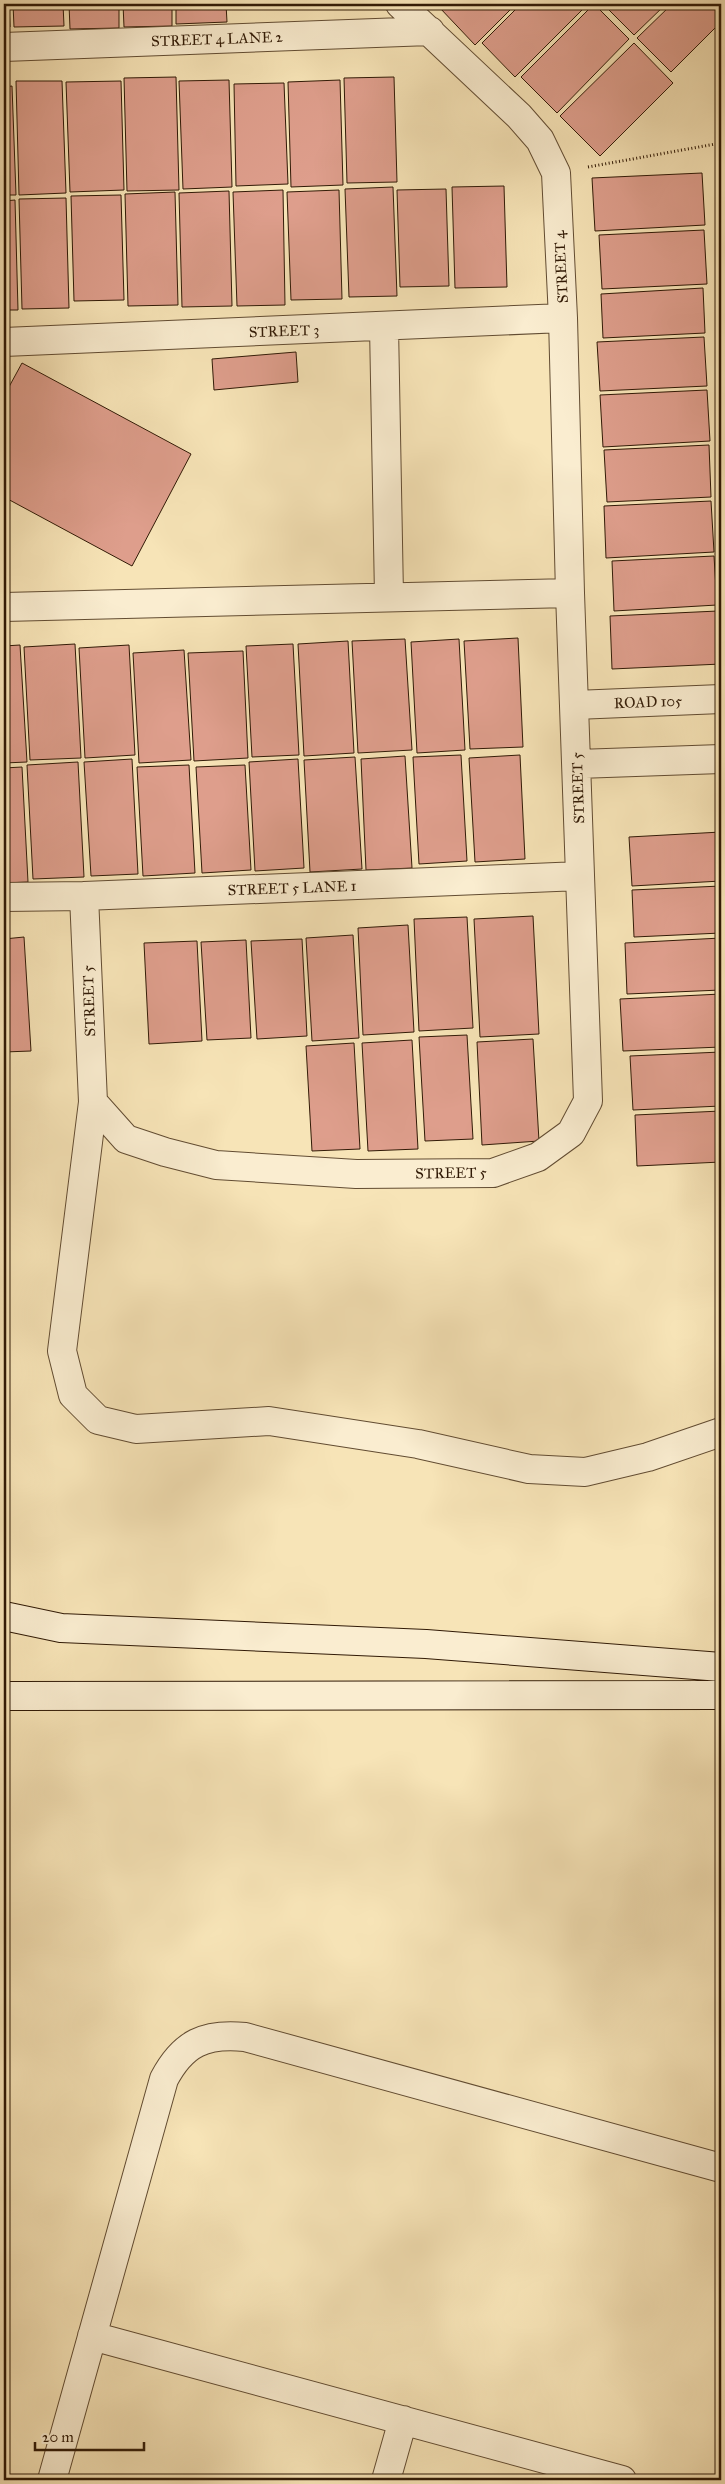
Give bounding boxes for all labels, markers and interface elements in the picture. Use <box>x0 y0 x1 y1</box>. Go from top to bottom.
street label: STREET 4 LANE 2 <box>151 28 284 50</box>
street label: STREET 4 <box>550 230 572 304</box>
street label: STREET 3 <box>248 321 320 341</box>
street label: ROAD 105 <box>614 692 682 712</box>
street label: STREET 5 <box>568 752 588 824</box>
street label: STREET 5 LANE 1 <box>227 877 357 899</box>
street label: STREET 5 <box>79 965 99 1037</box>
street label: STREET 5 <box>415 1163 487 1183</box>
scale bar <box>35 2419 144 2451</box>
text: 20 m <box>42 2428 74 2446</box>

